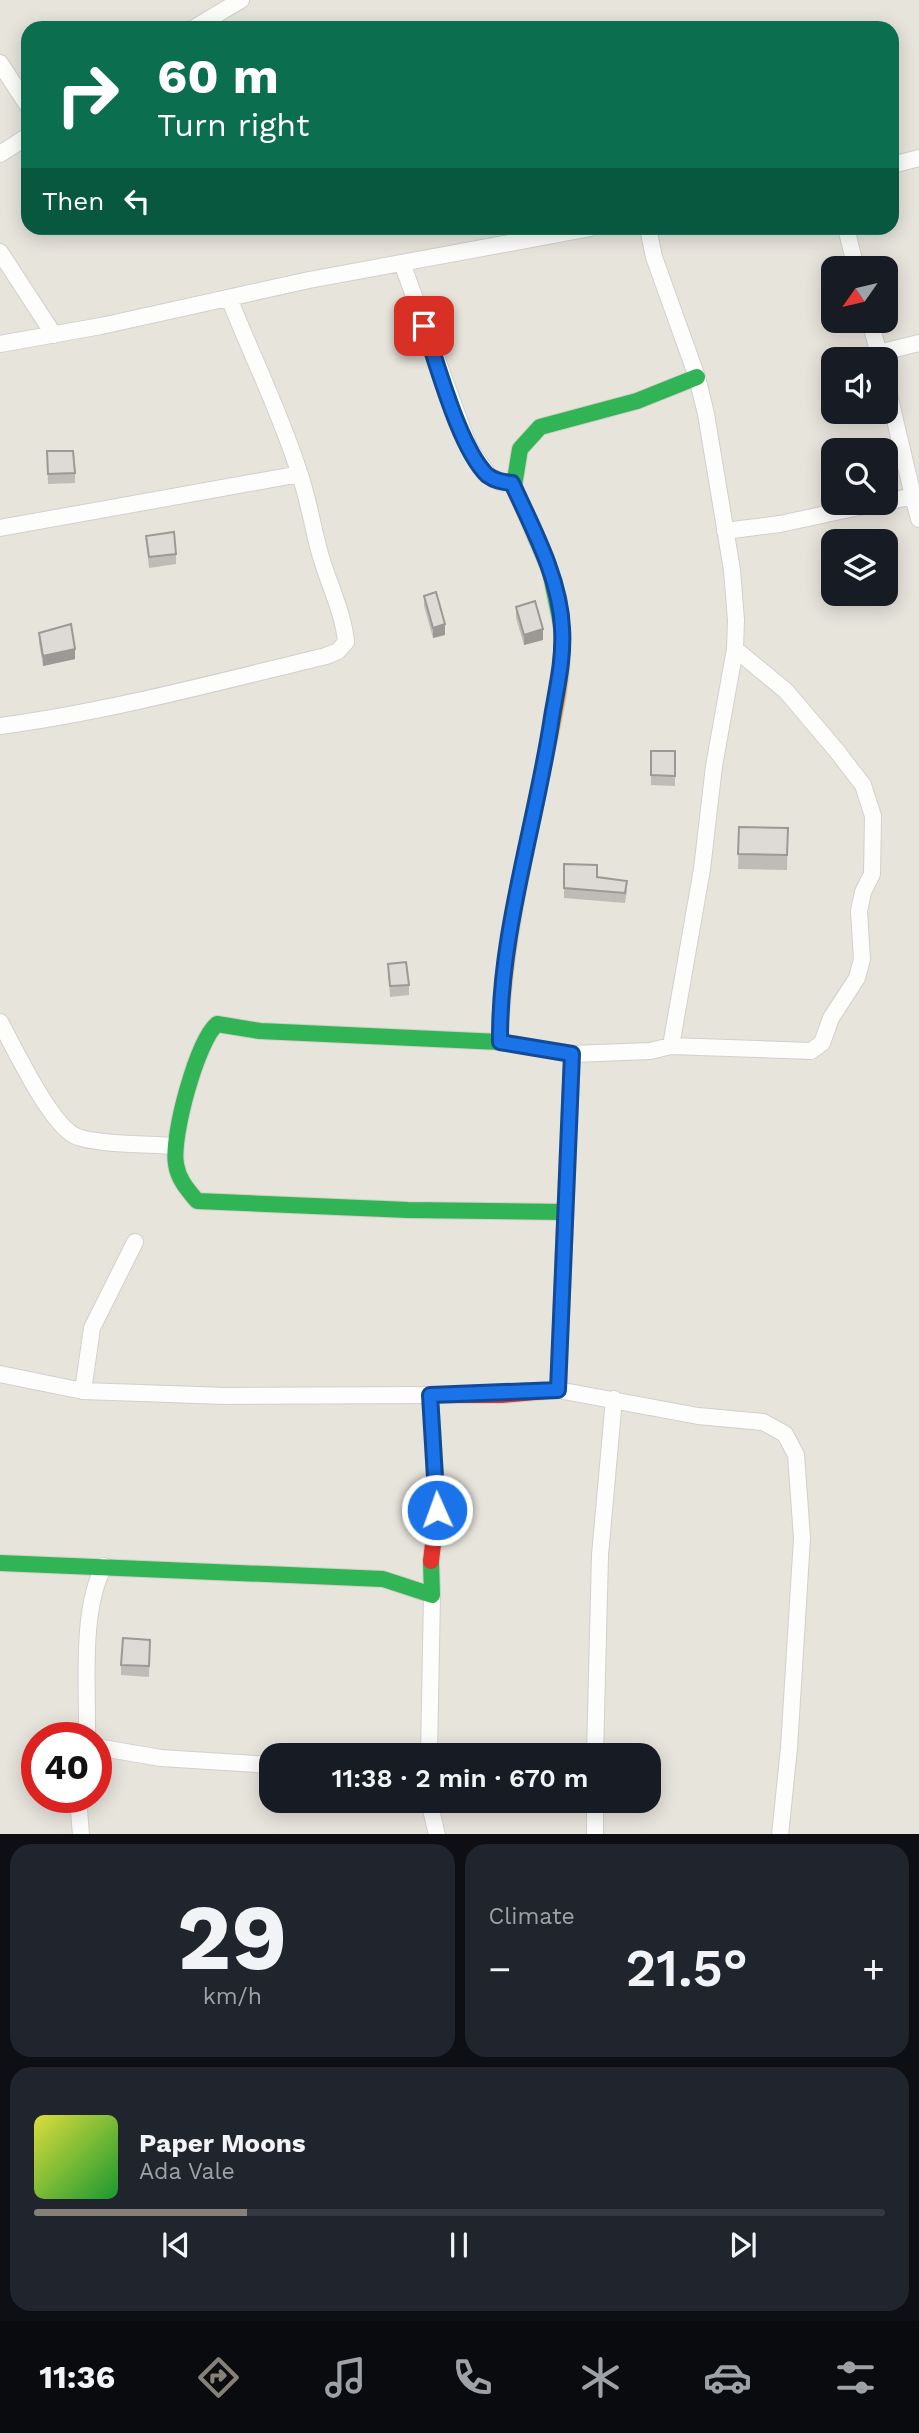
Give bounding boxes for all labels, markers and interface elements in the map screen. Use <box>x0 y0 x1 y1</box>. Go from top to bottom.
text: 60 m <box>157 47 279 105</box>
icon: right <box>42 49 133 140</box>
text: Turn right <box>157 106 309 144</box>
icon: left <box>118 182 156 220</box>
text: Then <box>42 186 104 216</box>
north arrow <box>821 256 898 332</box>
map controls <box>821 256 898 606</box>
pin <box>394 296 454 356</box>
icon: arrive <box>405 307 443 345</box>
button: sound <box>821 347 898 424</box>
button: search <box>821 438 898 515</box>
button: layers <box>821 529 898 606</box>
position arrow <box>400 1473 474 1547</box>
speed limit sign: 40 <box>21 1722 112 1813</box>
text: 11:38 · 2 min · 670 m <box>332 1763 588 1793</box>
text: 29 <box>177 1884 287 1991</box>
text: Climate <box>489 1903 575 1930</box>
text: 21.5° <box>626 1938 748 1999</box>
text: − <box>489 1947 511 1991</box>
text: + <box>862 1947 885 1991</box>
text: km/h <box>203 1983 262 2010</box>
text: Paper Moons <box>139 2128 306 2158</box>
text: Ada Vale <box>139 2158 235 2185</box>
icon: previous <box>157 2226 195 2264</box>
icon: pause <box>440 2226 478 2264</box>
icon: next <box>724 2226 762 2264</box>
icon: directions <box>194 2353 243 2402</box>
icon: music <box>321 2353 370 2402</box>
icon: phone <box>448 2353 497 2402</box>
icon: climate <box>576 2353 625 2402</box>
icon: car <box>703 2353 752 2402</box>
icon: filters <box>831 2353 880 2402</box>
text: 11:36 <box>39 2358 115 2396</box>

